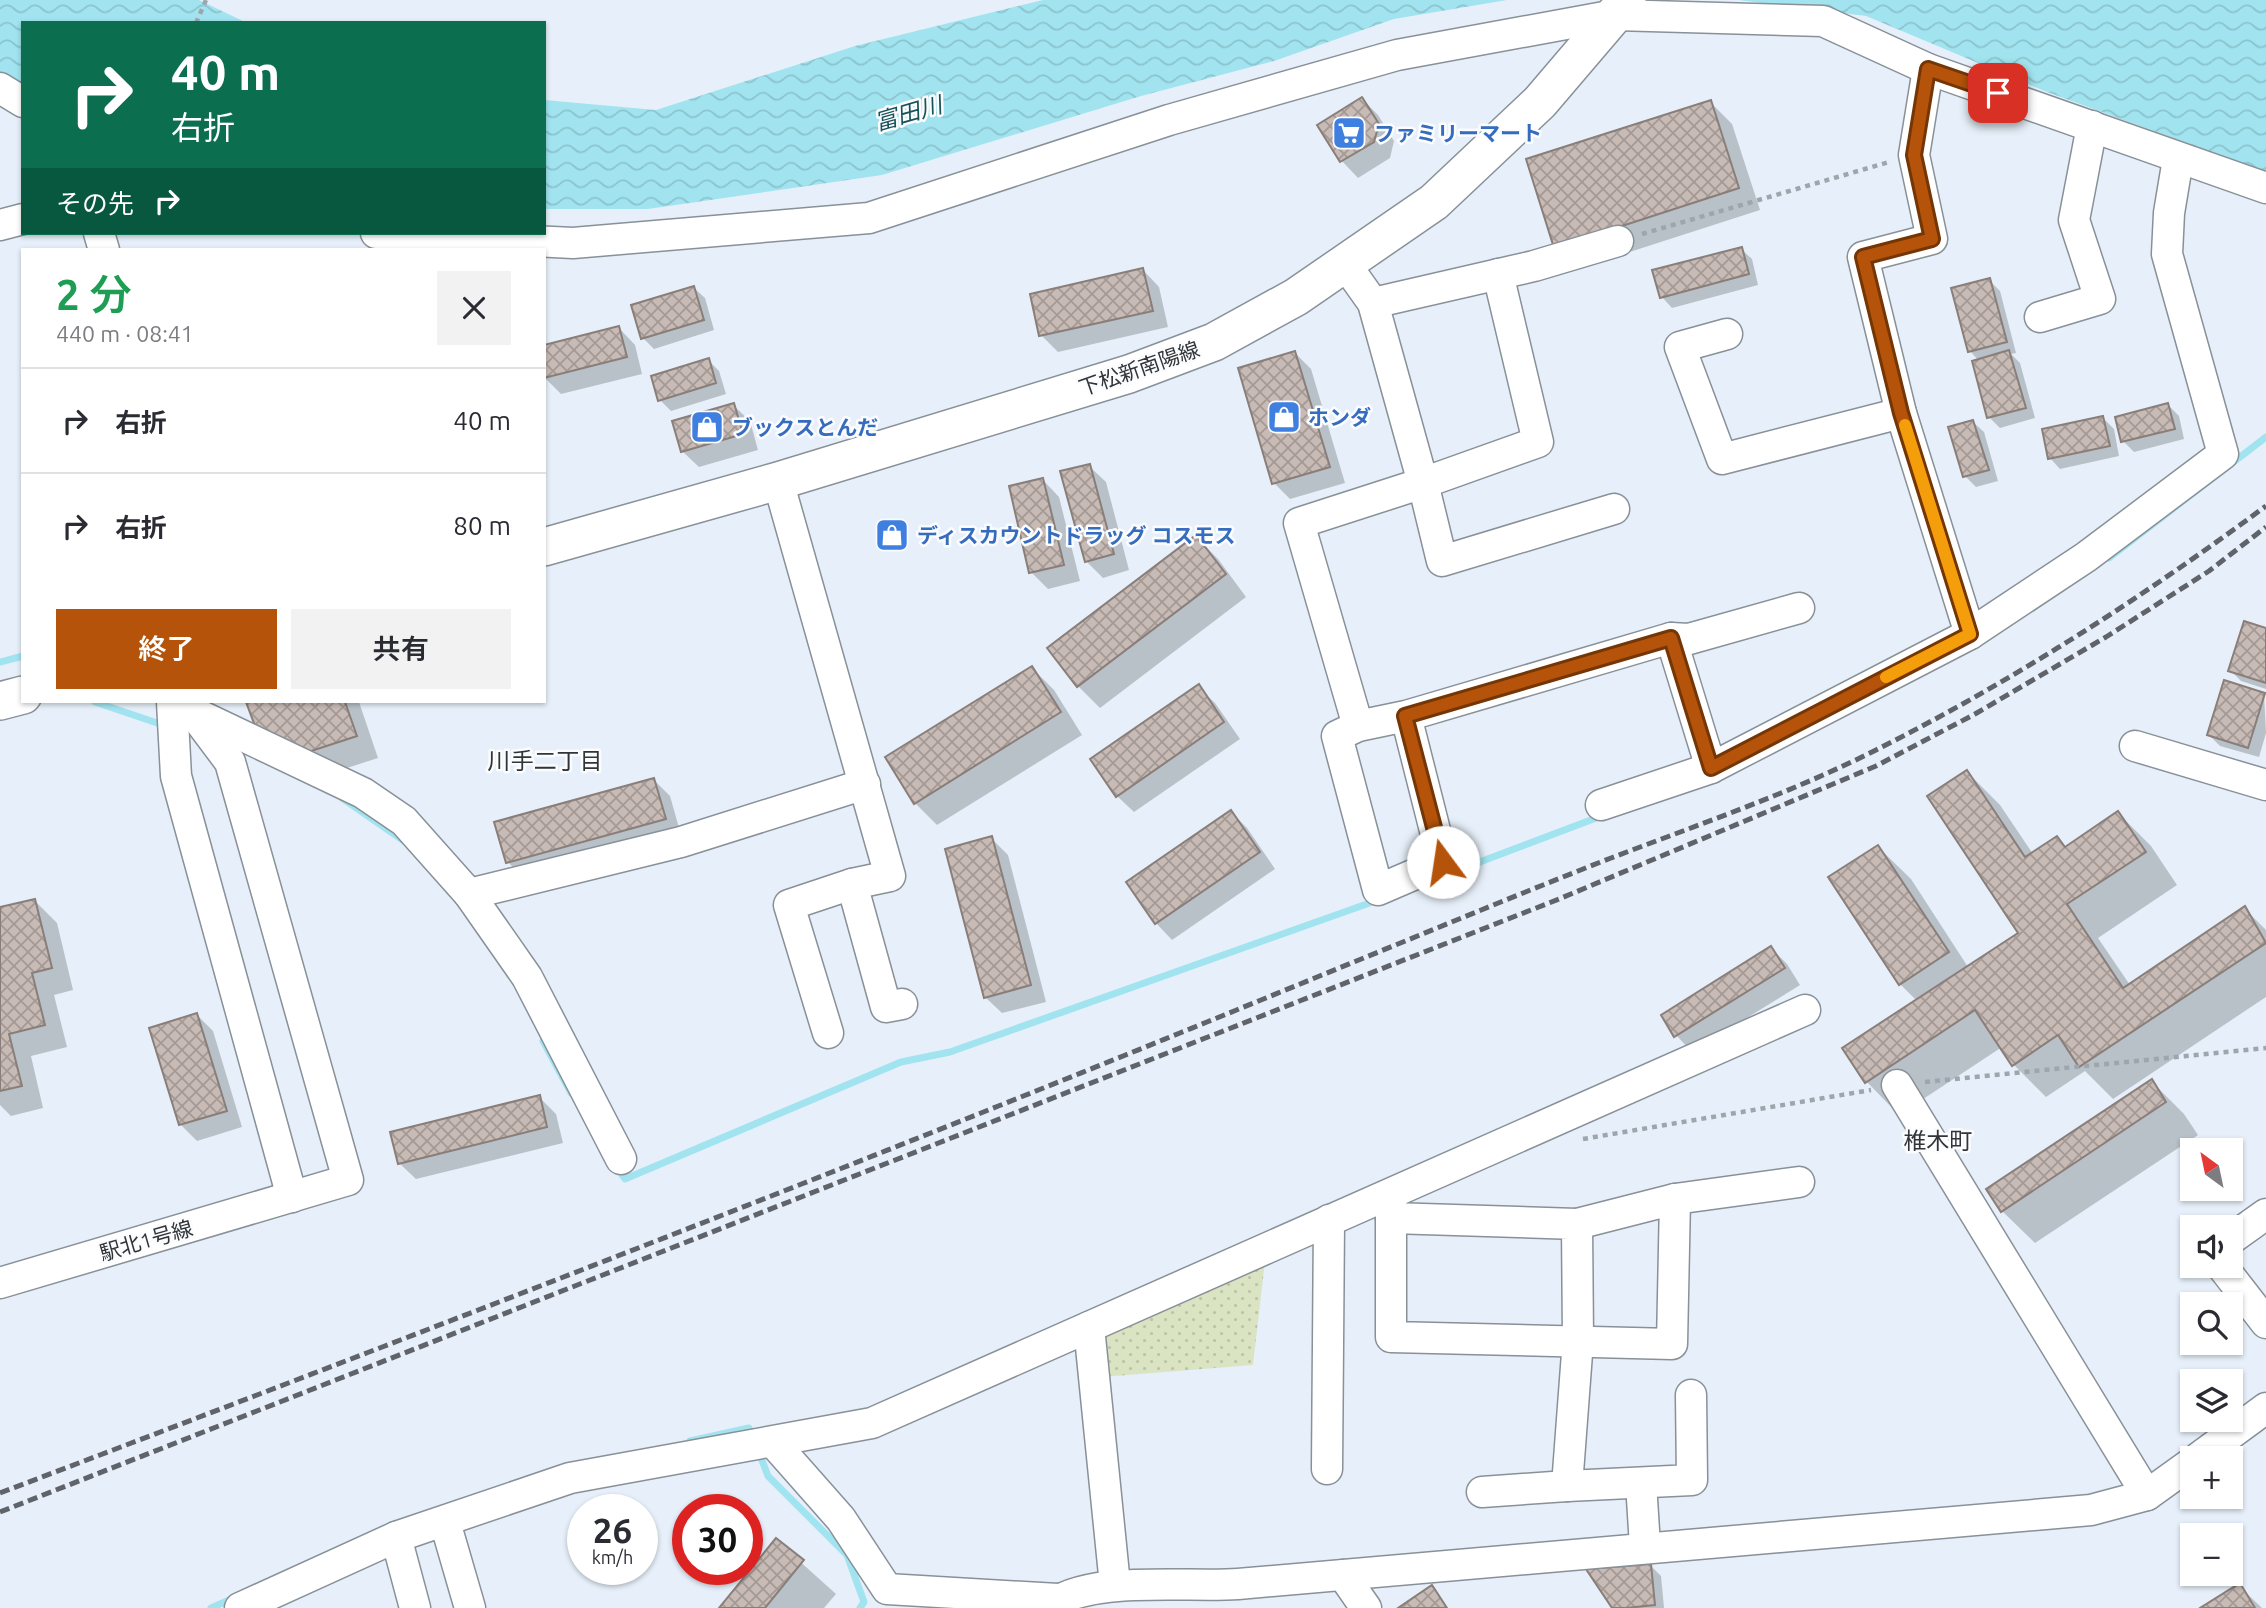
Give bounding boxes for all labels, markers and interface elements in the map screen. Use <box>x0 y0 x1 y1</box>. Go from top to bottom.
text: 40 m <box>171 44 280 99</box>
icon: right <box>56 49 147 140</box>
pin <box>1968 63 2028 123</box>
icon: arrive <box>1979 74 2017 112</box>
water label: 富田川 <box>871 91 947 135</box>
text: 右折 <box>171 109 235 145</box>
supermarket icon: ファミリーマート <box>1330 114 1368 152</box>
place label: ファミリーマート <box>1374 121 1542 145</box>
icon: right <box>148 182 186 220</box>
text: その先 <box>56 189 134 218</box>
text: 2 分 <box>56 271 132 318</box>
button: close <box>437 271 511 345</box>
text: 440 m · 08:41 <box>56 321 194 346</box>
street label: 下松新南陽線 <box>1076 336 1202 400</box>
shop icon: ホンダ <box>1265 398 1303 436</box>
icon: right <box>56 402 94 440</box>
place label: ホンダ <box>1308 405 1371 429</box>
text: 40 m <box>453 406 511 435</box>
text: 右折 <box>115 408 167 437</box>
shop icon: ブックスとんだ <box>688 408 726 446</box>
place label: ブックスとんだ <box>732 415 878 439</box>
icon: right <box>56 507 94 545</box>
text: 80 m <box>453 511 511 540</box>
text: 右折 <box>115 513 167 542</box>
shop icon: ディスカウントドラッグ コスモス <box>873 516 911 554</box>
place label: ディスカウントドラッグ コスモス <box>917 523 1236 547</box>
button: 終了 <box>56 609 277 689</box>
button: 共有 <box>291 609 511 689</box>
district label: 川手二丁目 <box>488 748 603 773</box>
position arrow <box>1406 825 1480 899</box>
district label: 椎木町 <box>1904 1128 1973 1153</box>
north arrow <box>2180 1138 2244 1200</box>
map controls <box>2180 1138 2243 1586</box>
street label: 駅北1号線 <box>97 1215 195 1265</box>
button: sound <box>2180 1215 2243 1278</box>
button: search <box>2180 1292 2243 1355</box>
button: layers <box>2180 1369 2243 1432</box>
button: + <box>2180 1446 2243 1509</box>
speed limit sign: 30 <box>672 1494 763 1585</box>
text: 26 <box>593 1510 632 1550</box>
button: − <box>2180 1523 2243 1586</box>
text: km/h <box>592 1547 633 1567</box>

